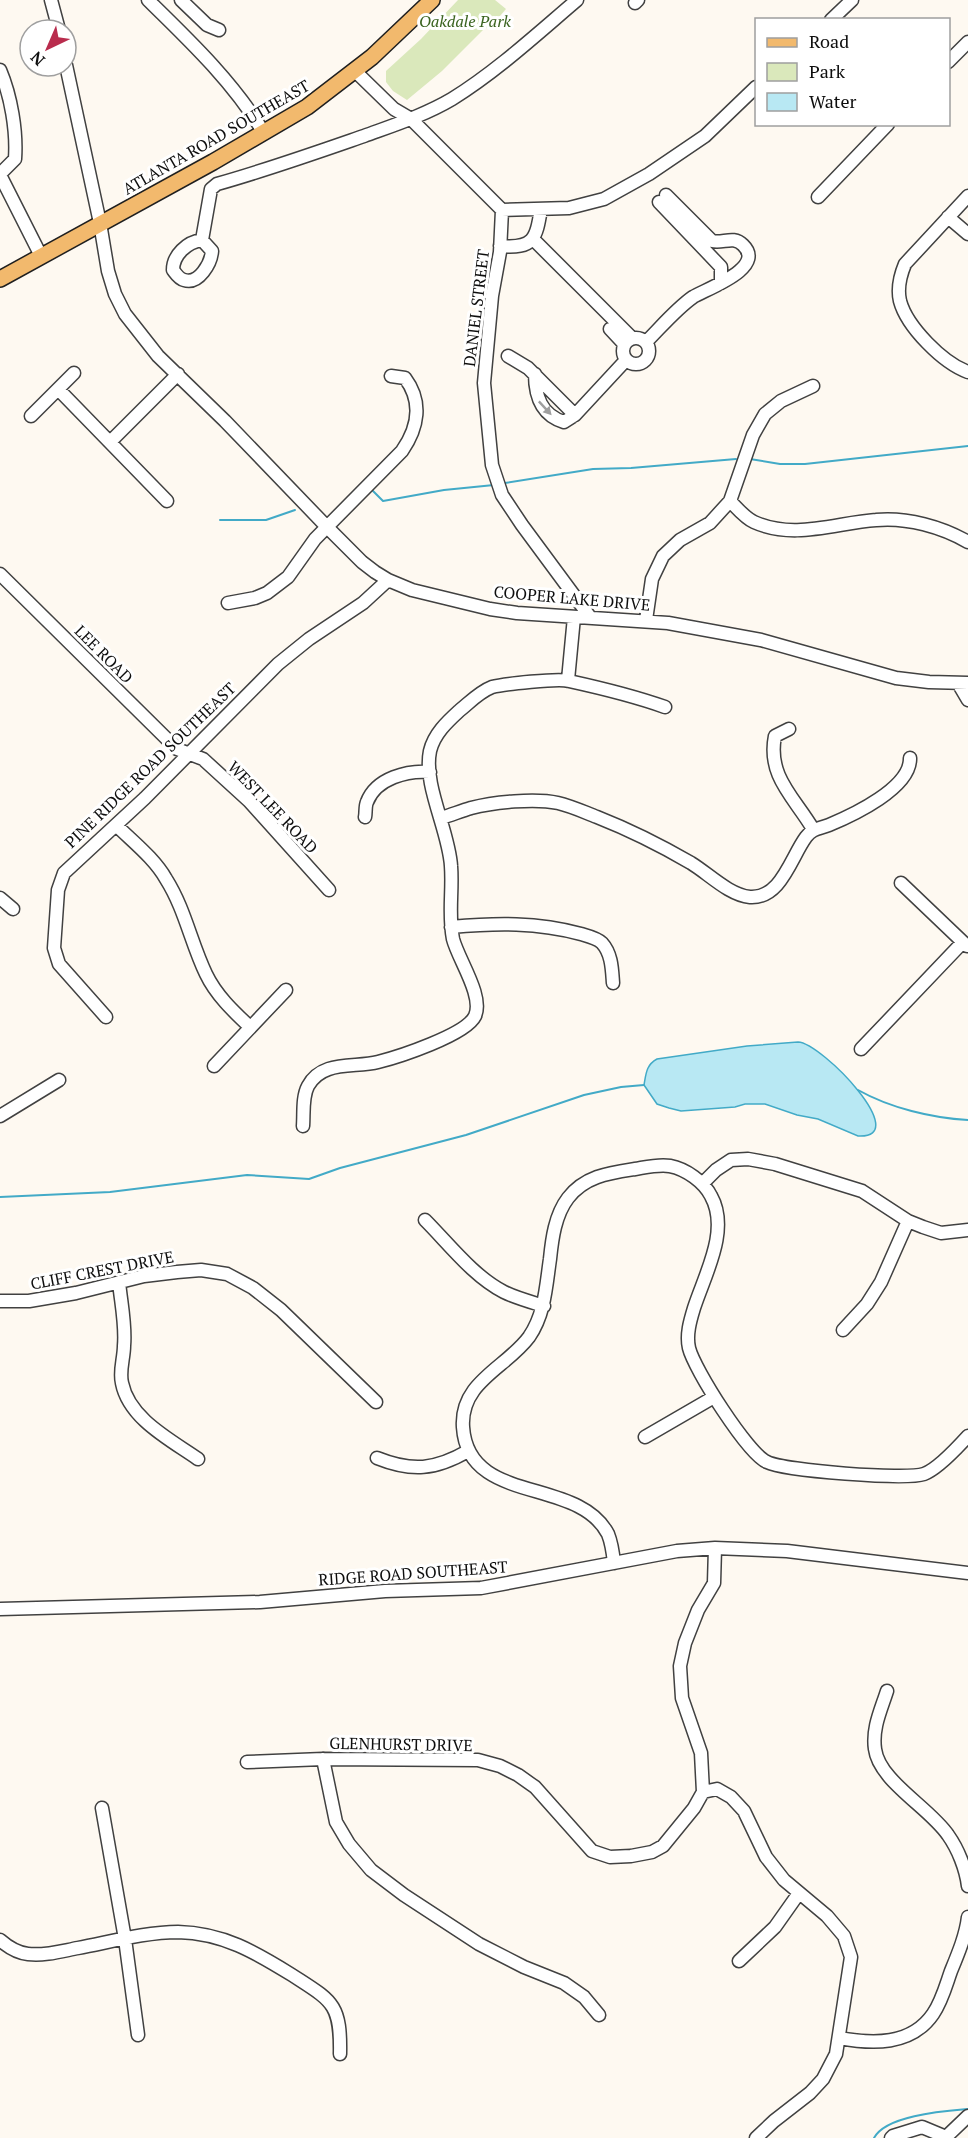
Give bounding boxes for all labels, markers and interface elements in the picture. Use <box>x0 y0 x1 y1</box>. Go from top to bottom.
park label: Oakdale Park <box>419 10 511 32</box>
north arrow <box>18 18 78 78</box>
legend <box>755 18 950 126</box>
text: Road <box>809 29 849 53</box>
text: N <box>26 47 50 71</box>
text: Park <box>809 59 846 83</box>
street label: ATLANTA ROAD SOUTHEAST <box>119 74 314 200</box>
text: Water <box>809 89 856 113</box>
street label: DANIEL STREET <box>458 248 494 368</box>
one-way arrow <box>538 400 552 415</box>
street label: COOPER LAKE DRIVE <box>493 580 651 616</box>
street label: LEE ROAD <box>70 620 138 688</box>
street label: PINE RIDGE ROAD SOUTHEAST <box>60 677 240 853</box>
street label: WEST LEE ROAD <box>223 756 323 858</box>
street label: CLIFF CREST DRIVE <box>28 1245 176 1295</box>
street label: RIDGE ROAD SOUTHEAST <box>318 1555 508 1591</box>
street label: GLENHURST DRIVE <box>329 1732 473 1756</box>

